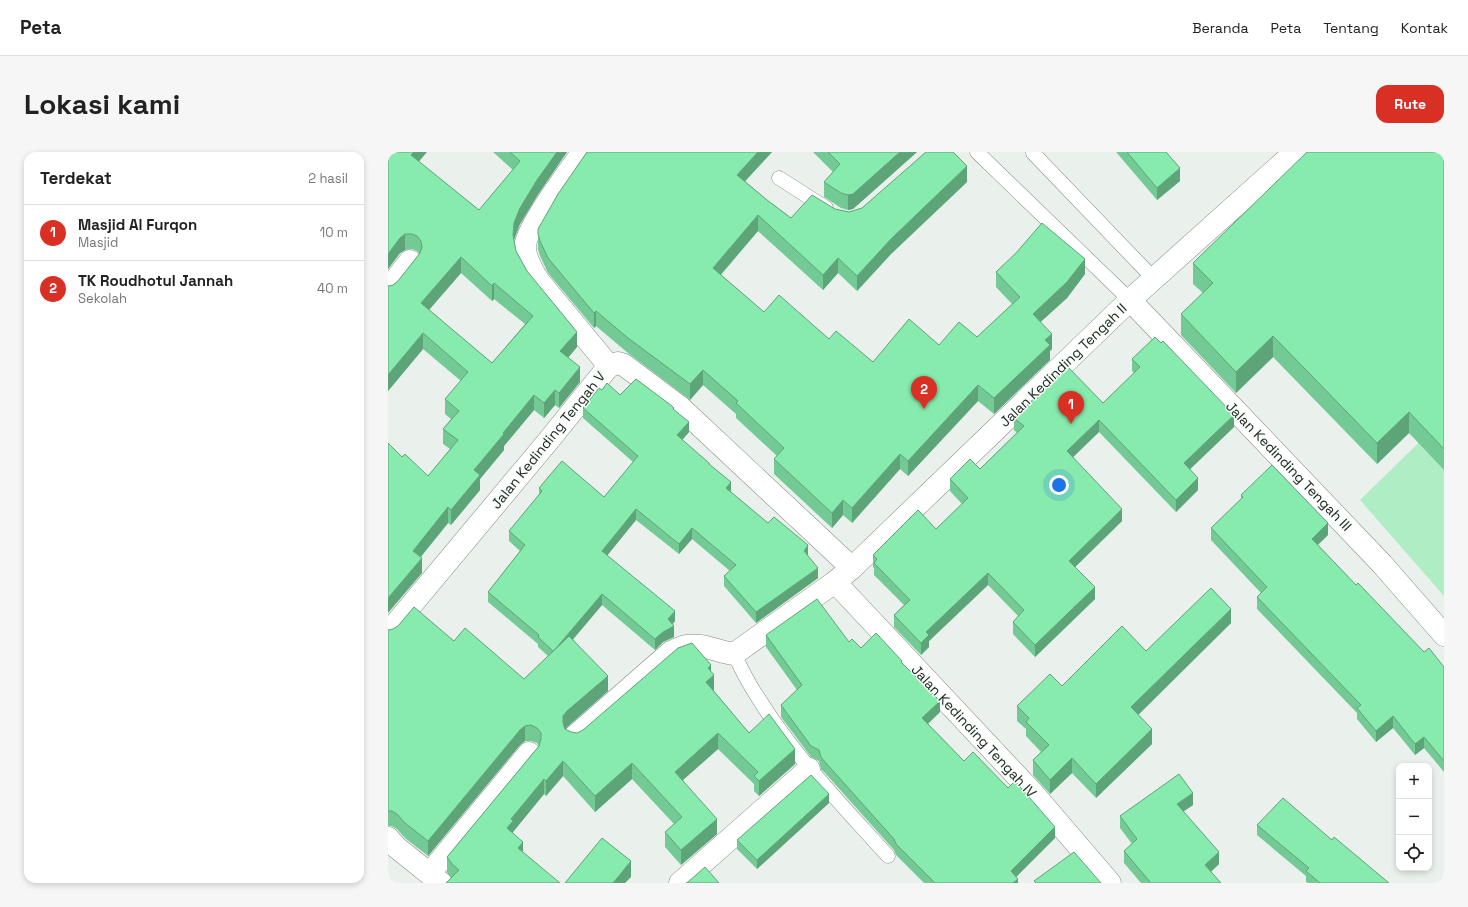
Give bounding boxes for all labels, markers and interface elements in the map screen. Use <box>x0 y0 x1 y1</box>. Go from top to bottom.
text: Peta <box>20 15 62 40</box>
text: Beranda <box>1192 19 1249 37</box>
text: Peta <box>1271 19 1301 37</box>
text: Tentang <box>1323 19 1379 37</box>
text: Kontak <box>1401 19 1448 37</box>
button: Rute <box>1376 85 1444 123</box>
text: Lokasi kami <box>24 86 180 122</box>
text: Terdekat <box>40 167 112 189</box>
text: 2 hasil <box>308 170 348 187</box>
text: Masjid Al Furqon <box>78 215 197 234</box>
text: 1 <box>50 224 56 241</box>
text: 10 m <box>320 224 348 241</box>
text: Masjid <box>78 234 118 251</box>
text: TK Roudhotul Jannah <box>78 271 233 290</box>
text: 2 <box>49 280 57 297</box>
text: 40 m <box>317 280 348 297</box>
text: Sekolah <box>78 290 127 307</box>
street label: Jalan Kedinding Tengah II <box>996 299 1130 431</box>
street label: Jalan Kedinding Tengah V <box>487 367 609 512</box>
pin: 2 <box>911 376 937 409</box>
pin: 1 <box>1058 391 1084 424</box>
street label: Jalan Kedinding Tengah III <box>1222 397 1356 535</box>
your location <box>1049 475 1069 495</box>
street label: Jalan Kedinding Tengah IV <box>908 661 1041 802</box>
map controls <box>1396 763 1432 871</box>
button: + <box>1396 763 1432 799</box>
button: − <box>1396 799 1432 835</box>
button: locate <box>1396 835 1432 871</box>

